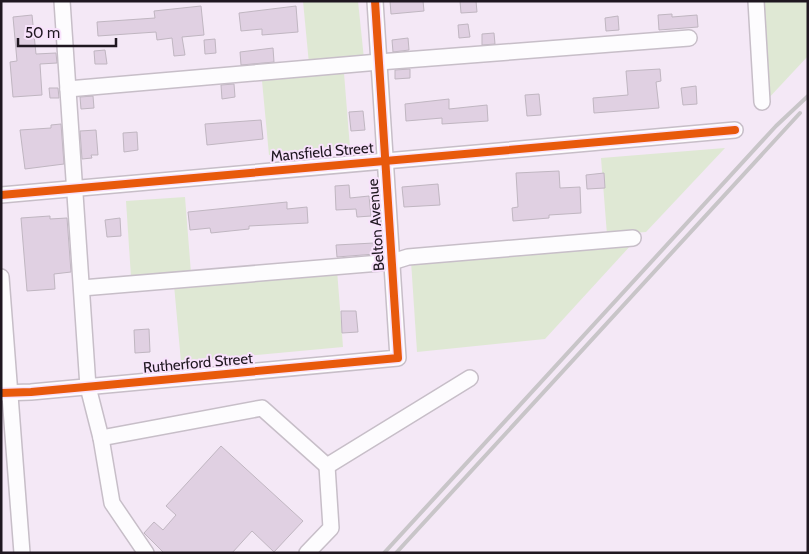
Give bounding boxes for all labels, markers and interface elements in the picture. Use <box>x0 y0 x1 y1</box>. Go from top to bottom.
scale bar <box>18 15 115 47</box>
text: 50 m <box>25 24 60 42</box>
street label: Mansfield Street <box>270 139 374 165</box>
street label: Belton Avenue <box>364 178 388 272</box>
street label: Rutherford Street <box>142 349 254 377</box>

